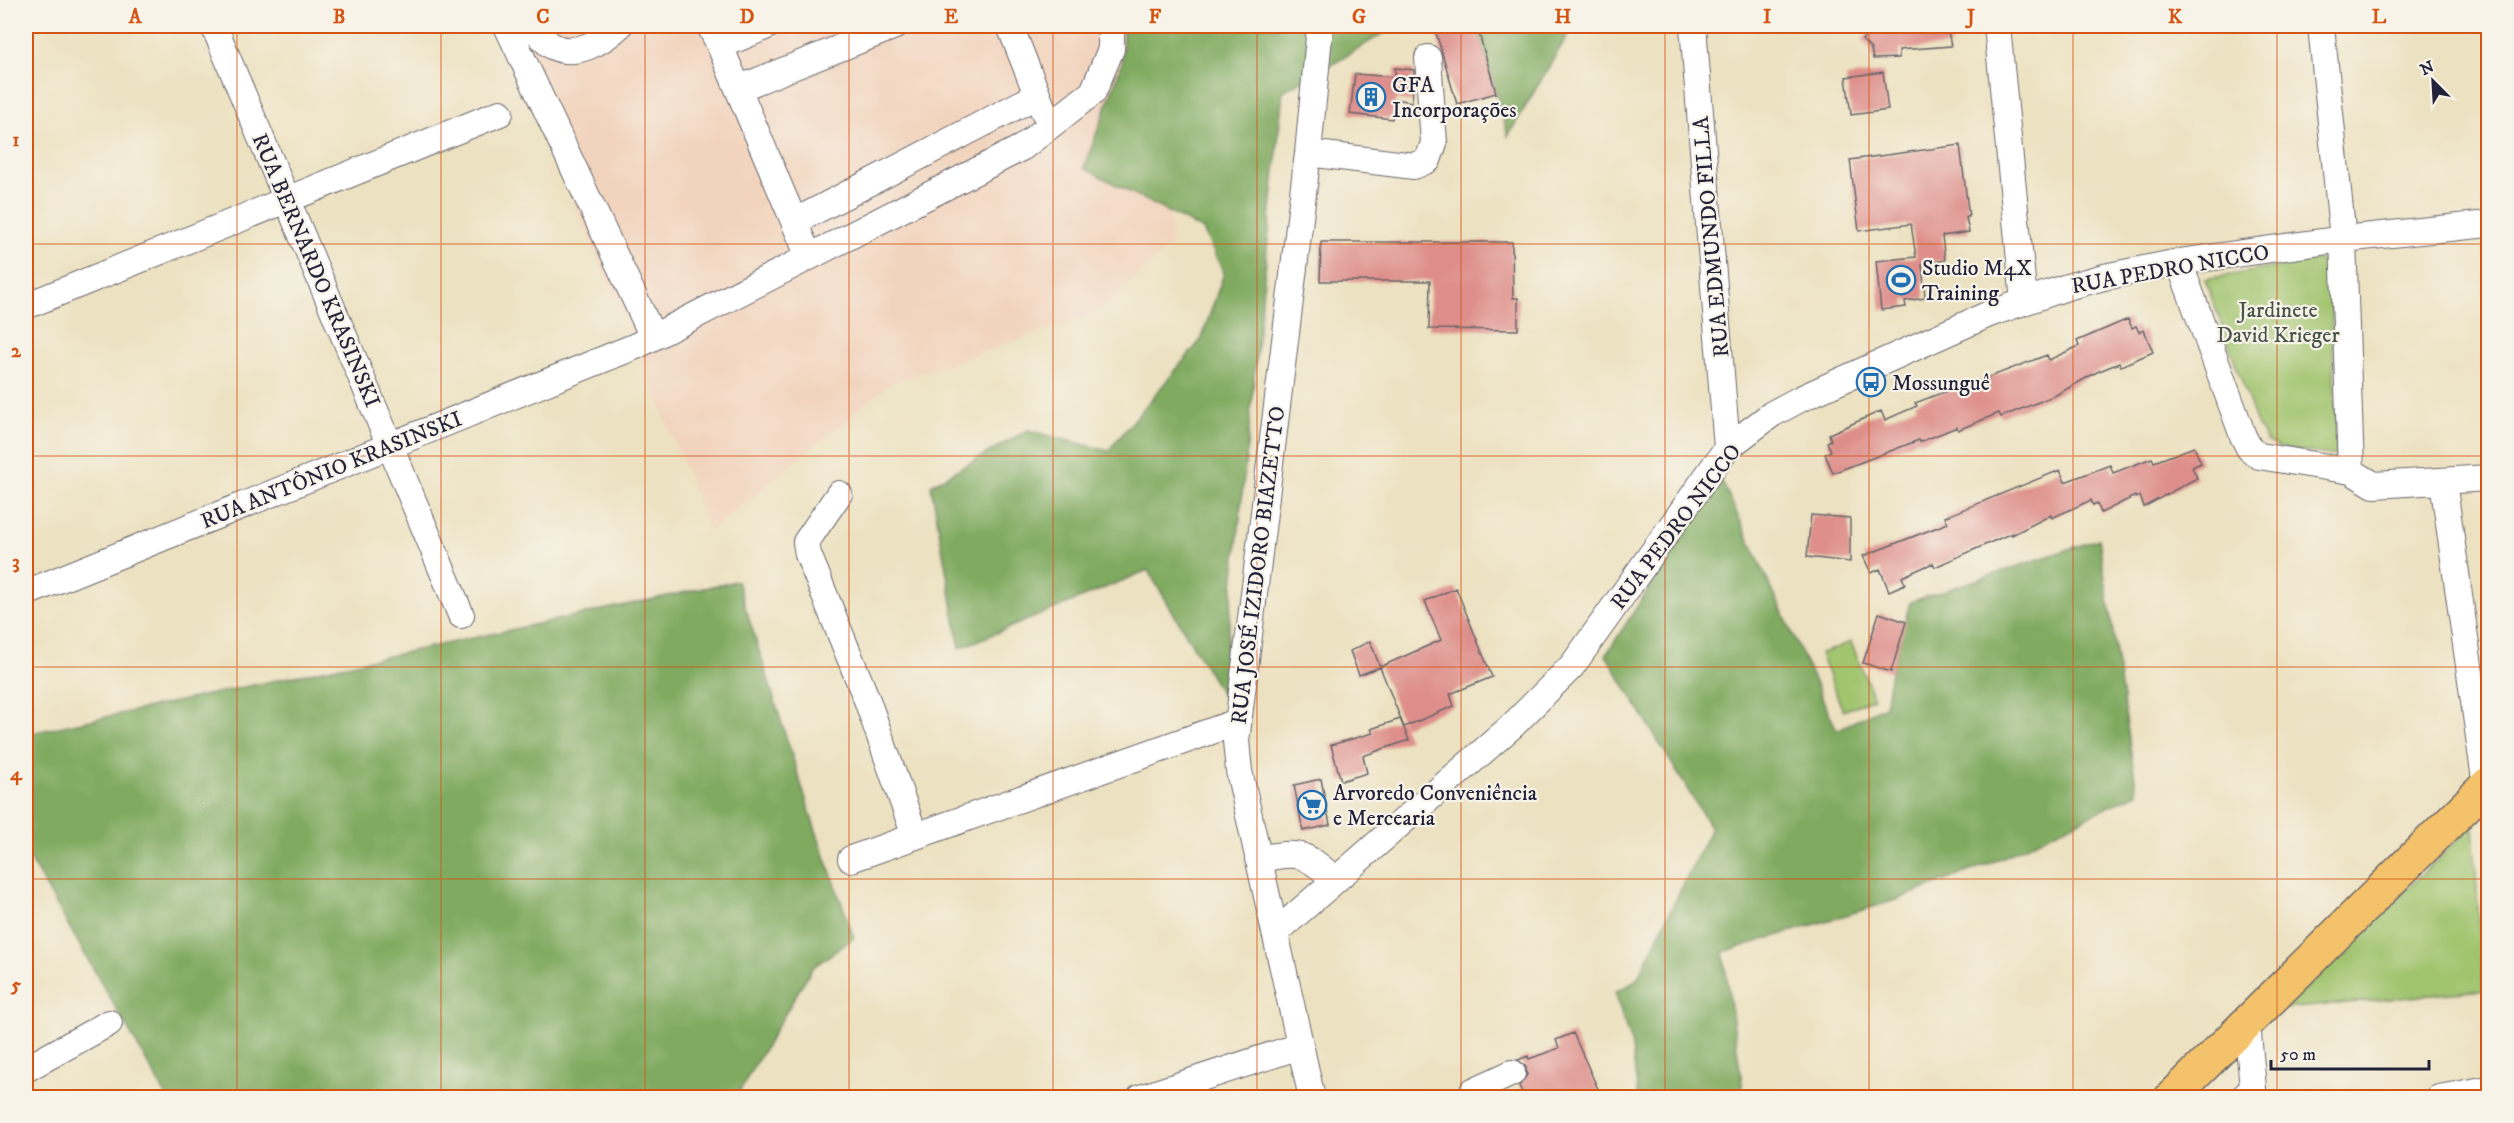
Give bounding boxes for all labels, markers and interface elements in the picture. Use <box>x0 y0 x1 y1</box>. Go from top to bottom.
text: A <box>128 5 143 30</box>
text: B <box>333 5 345 30</box>
text: C <box>536 5 550 30</box>
text: D <box>740 5 755 30</box>
text: E <box>944 5 958 30</box>
text: F <box>1149 5 1162 30</box>
text: G <box>1352 5 1366 30</box>
text: H <box>1555 5 1572 30</box>
text: I <box>1763 5 1771 30</box>
text: J <box>1965 5 1975 30</box>
text: K <box>2168 5 2183 30</box>
text: L <box>2372 5 2387 30</box>
north arrow <box>2403 51 2463 111</box>
text: N <box>2417 56 2437 80</box>
place label: GFA Incorporações <box>1392 72 1517 124</box>
building icon: GFA Incorporações <box>1355 81 1387 113</box>
street label: RUA EDMUNDO FILLA <box>1687 114 1735 358</box>
text: 1 <box>12 128 20 153</box>
street label: RUA BERNARDO KRASINSKI <box>246 129 386 412</box>
street label: RUA PEDRO NICCO <box>2069 239 2271 300</box>
place label: Studio M4X Training <box>1922 255 2032 307</box>
sports icon: Studio M4X Training <box>1885 264 1917 296</box>
park label: Jardinete David Krieger <box>2216 297 2340 349</box>
text: 2 <box>11 339 22 364</box>
bus stop icon: Mossunguê <box>1855 366 1887 398</box>
place label: Mossunguê <box>1892 370 1990 397</box>
street label: RUA JOSÉ IZIDORO BIAZETTO <box>1226 405 1291 726</box>
street label: RUA ANTÔNIO KRASINSKI <box>197 406 466 535</box>
street label: RUA PEDRO NICCO <box>1605 439 1747 615</box>
text: 3 <box>12 550 20 575</box>
text: 4 <box>10 762 23 787</box>
place label: Arvoredo Conveniência e Mercearia <box>1333 780 1538 832</box>
supermarket icon: Arvoredo Conveniência e Mercearia <box>1296 789 1328 821</box>
text: 5 <box>10 973 21 998</box>
scale bar <box>2271 1033 2428 1071</box>
text: 50 m <box>2280 1044 2316 1066</box>

